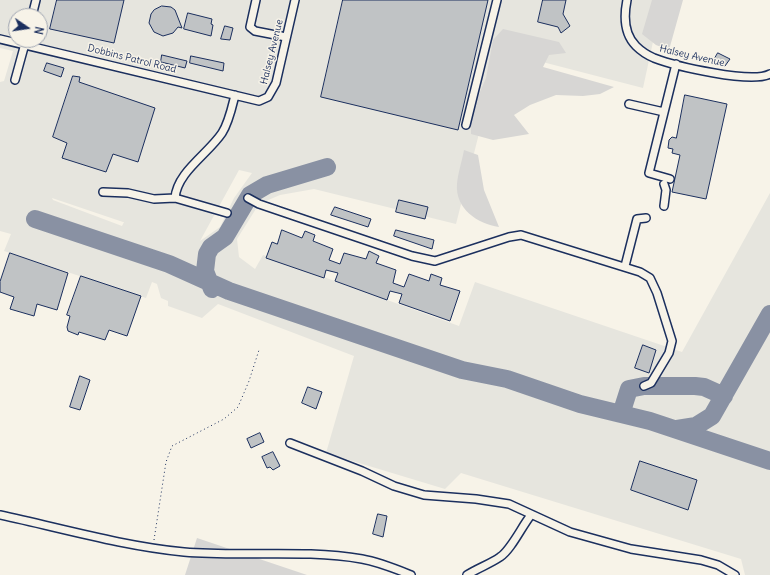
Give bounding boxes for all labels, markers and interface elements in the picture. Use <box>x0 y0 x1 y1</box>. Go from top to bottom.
north arrow <box>8 8 48 48</box>
street label: Halsey Avenue <box>258 18 286 86</box>
text: N <box>31 25 46 36</box>
street label: Dobbins Patrol Road <box>86 42 178 76</box>
street label: Halsey Avenue <box>658 43 726 69</box>

